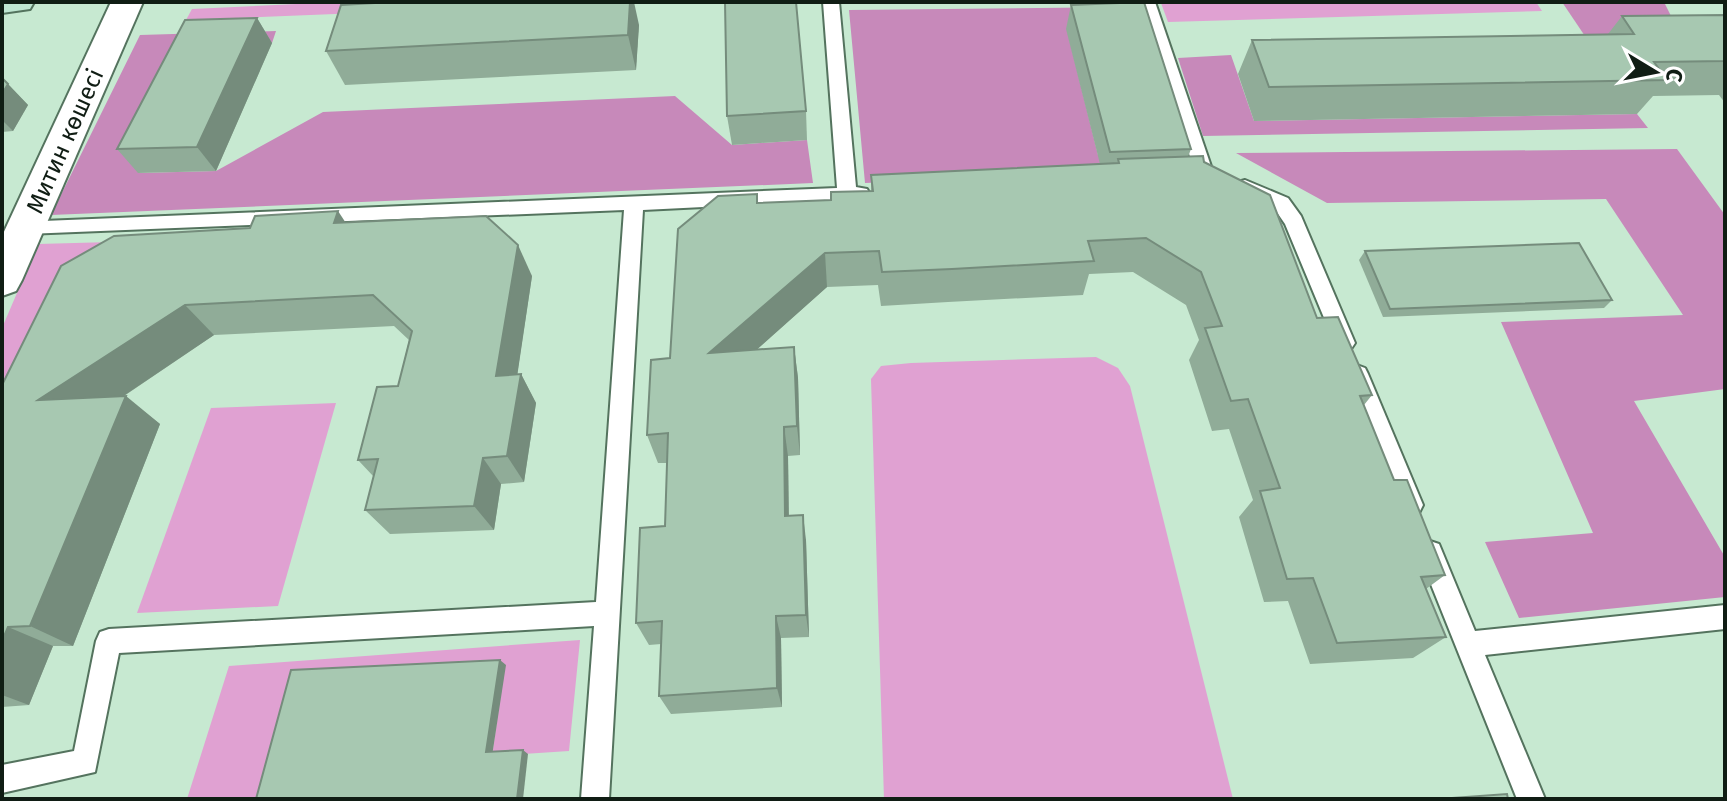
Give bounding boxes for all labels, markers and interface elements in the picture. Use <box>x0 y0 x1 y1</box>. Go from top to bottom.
north arrow <box>1615 32 1695 112</box>
street label: Митин көшесі <box>21 64 109 218</box>
text: С <box>1660 67 1689 84</box>

